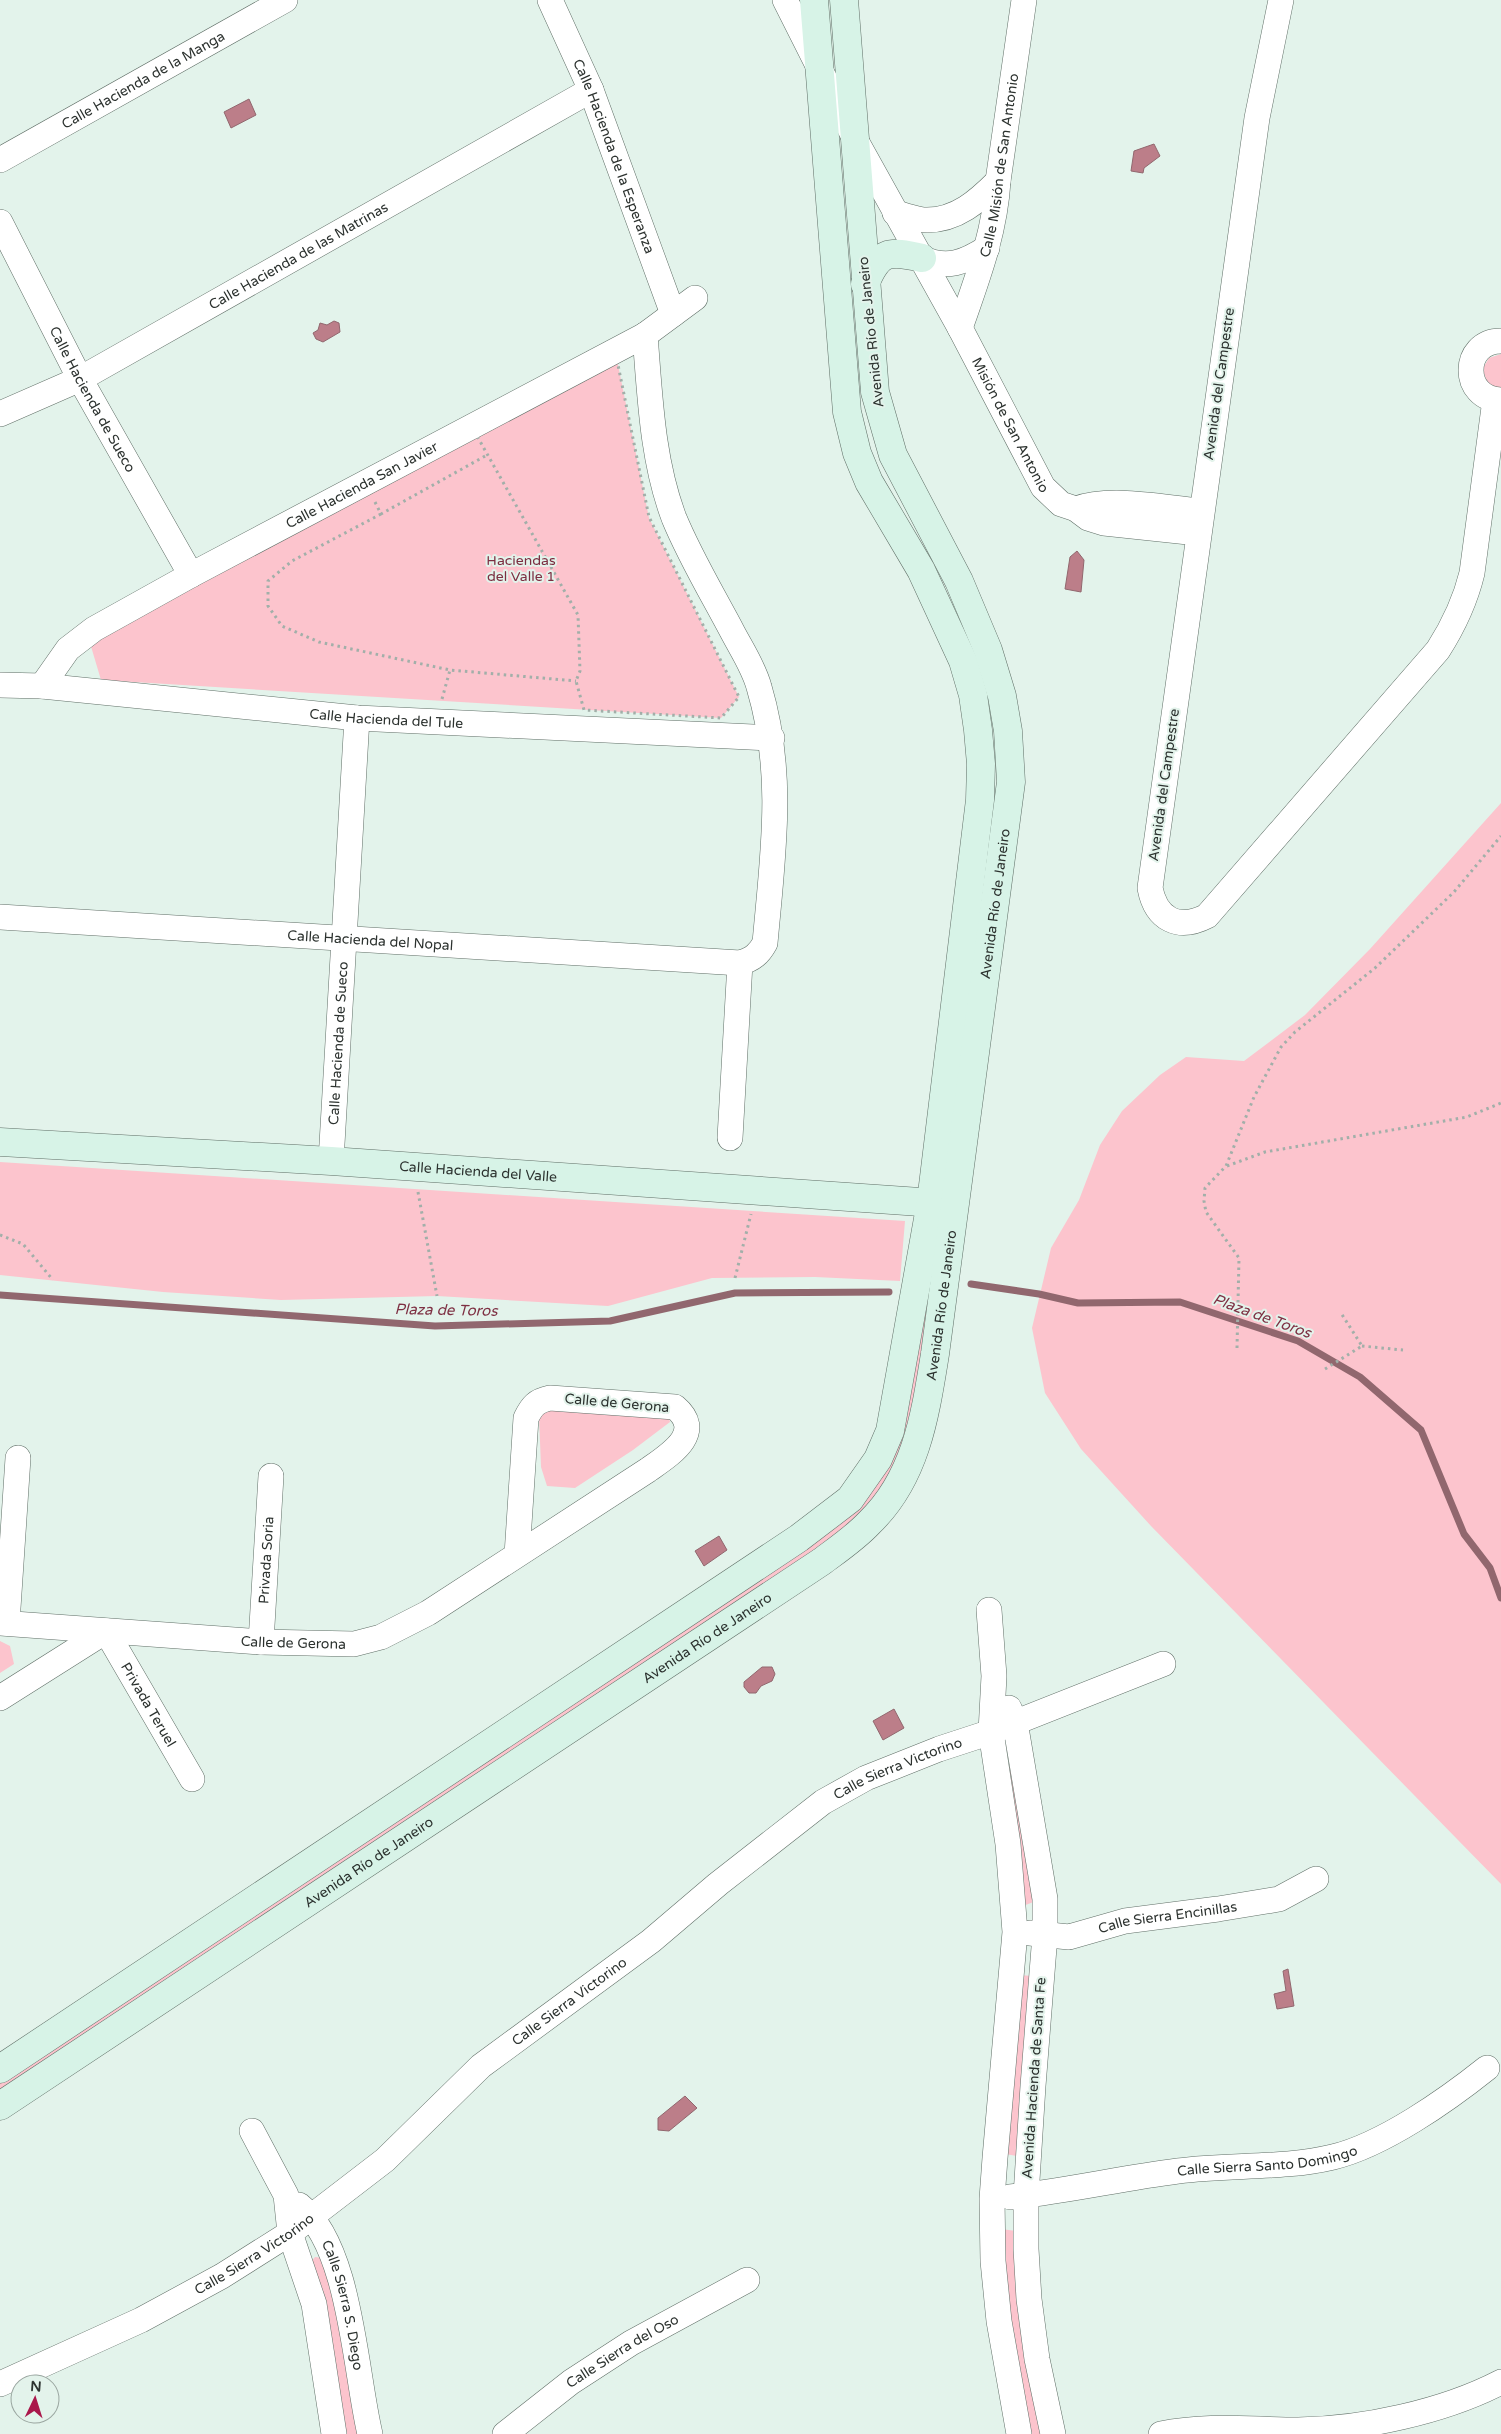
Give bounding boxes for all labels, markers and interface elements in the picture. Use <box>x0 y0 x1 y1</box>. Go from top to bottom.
street label: Calle Hacienda de la Manga <box>58 27 228 132</box>
street label: Calle Hacienda de la Esperanza <box>569 56 659 256</box>
street label: Calle Misión de San Antonio <box>976 72 1022 259</box>
street label: Calle Hacienda de las Matrinas <box>206 198 391 313</box>
street label: Avenida Río de Janeiro <box>855 256 887 408</box>
street label: Avenida del Campestre <box>1200 307 1238 461</box>
street label: Calle Hacienda de Sueco <box>46 323 139 475</box>
street label: Misión de San Antonio <box>968 354 1052 496</box>
street label: Calle Hacienda San Javier <box>283 437 441 532</box>
park label: Haciendas del Valle 1 <box>486 552 556 585</box>
street label: Calle Hacienda del Tule <box>309 705 464 732</box>
street label: Avenida del Campestre <box>1145 708 1183 862</box>
street label: Avenida Río de Janeiro <box>976 827 1013 980</box>
street label: Calle Hacienda del Nopal <box>287 926 454 954</box>
street label: Calle Hacienda de Sueco <box>325 961 351 1125</box>
street label: Calle Hacienda del Valle <box>399 1157 558 1185</box>
street label: Avenida Río de Janeiro <box>922 1229 960 1382</box>
water label: Plaza de Toros <box>1211 1290 1315 1343</box>
water label: Plaza de Toros <box>394 1300 499 1320</box>
street label: Calle de Gerona <box>564 1390 670 1416</box>
street label: Privada Soria <box>255 1516 277 1604</box>
street label: Avenida Río de Janeiro <box>639 1589 775 1687</box>
street label: Calle de Gerona <box>240 1632 346 1652</box>
street label: Privada Teruel <box>118 1659 180 1750</box>
street label: Calle Sierra Victorino <box>830 1734 964 1803</box>
street label: Avenida Río de Janeiro <box>301 1813 436 1911</box>
street label: Calle Sierra Encinillas <box>1096 1898 1238 1937</box>
street label: Calle Sierra Victorino <box>508 1953 630 2049</box>
street label: Avenida Hacienda de Santa Fe <box>1018 1977 1050 2179</box>
street label: Calle Sierra Santo Domingo <box>1176 2141 1360 2180</box>
street label: Calle Sierra Victorino <box>191 2209 317 2298</box>
street label: Calle Sierra S. Diego <box>318 2237 367 2371</box>
street label: Calle Sierra del Oso <box>563 2310 681 2392</box>
north arrow <box>10 2374 60 2424</box>
text: N <box>30 2378 42 2395</box>

